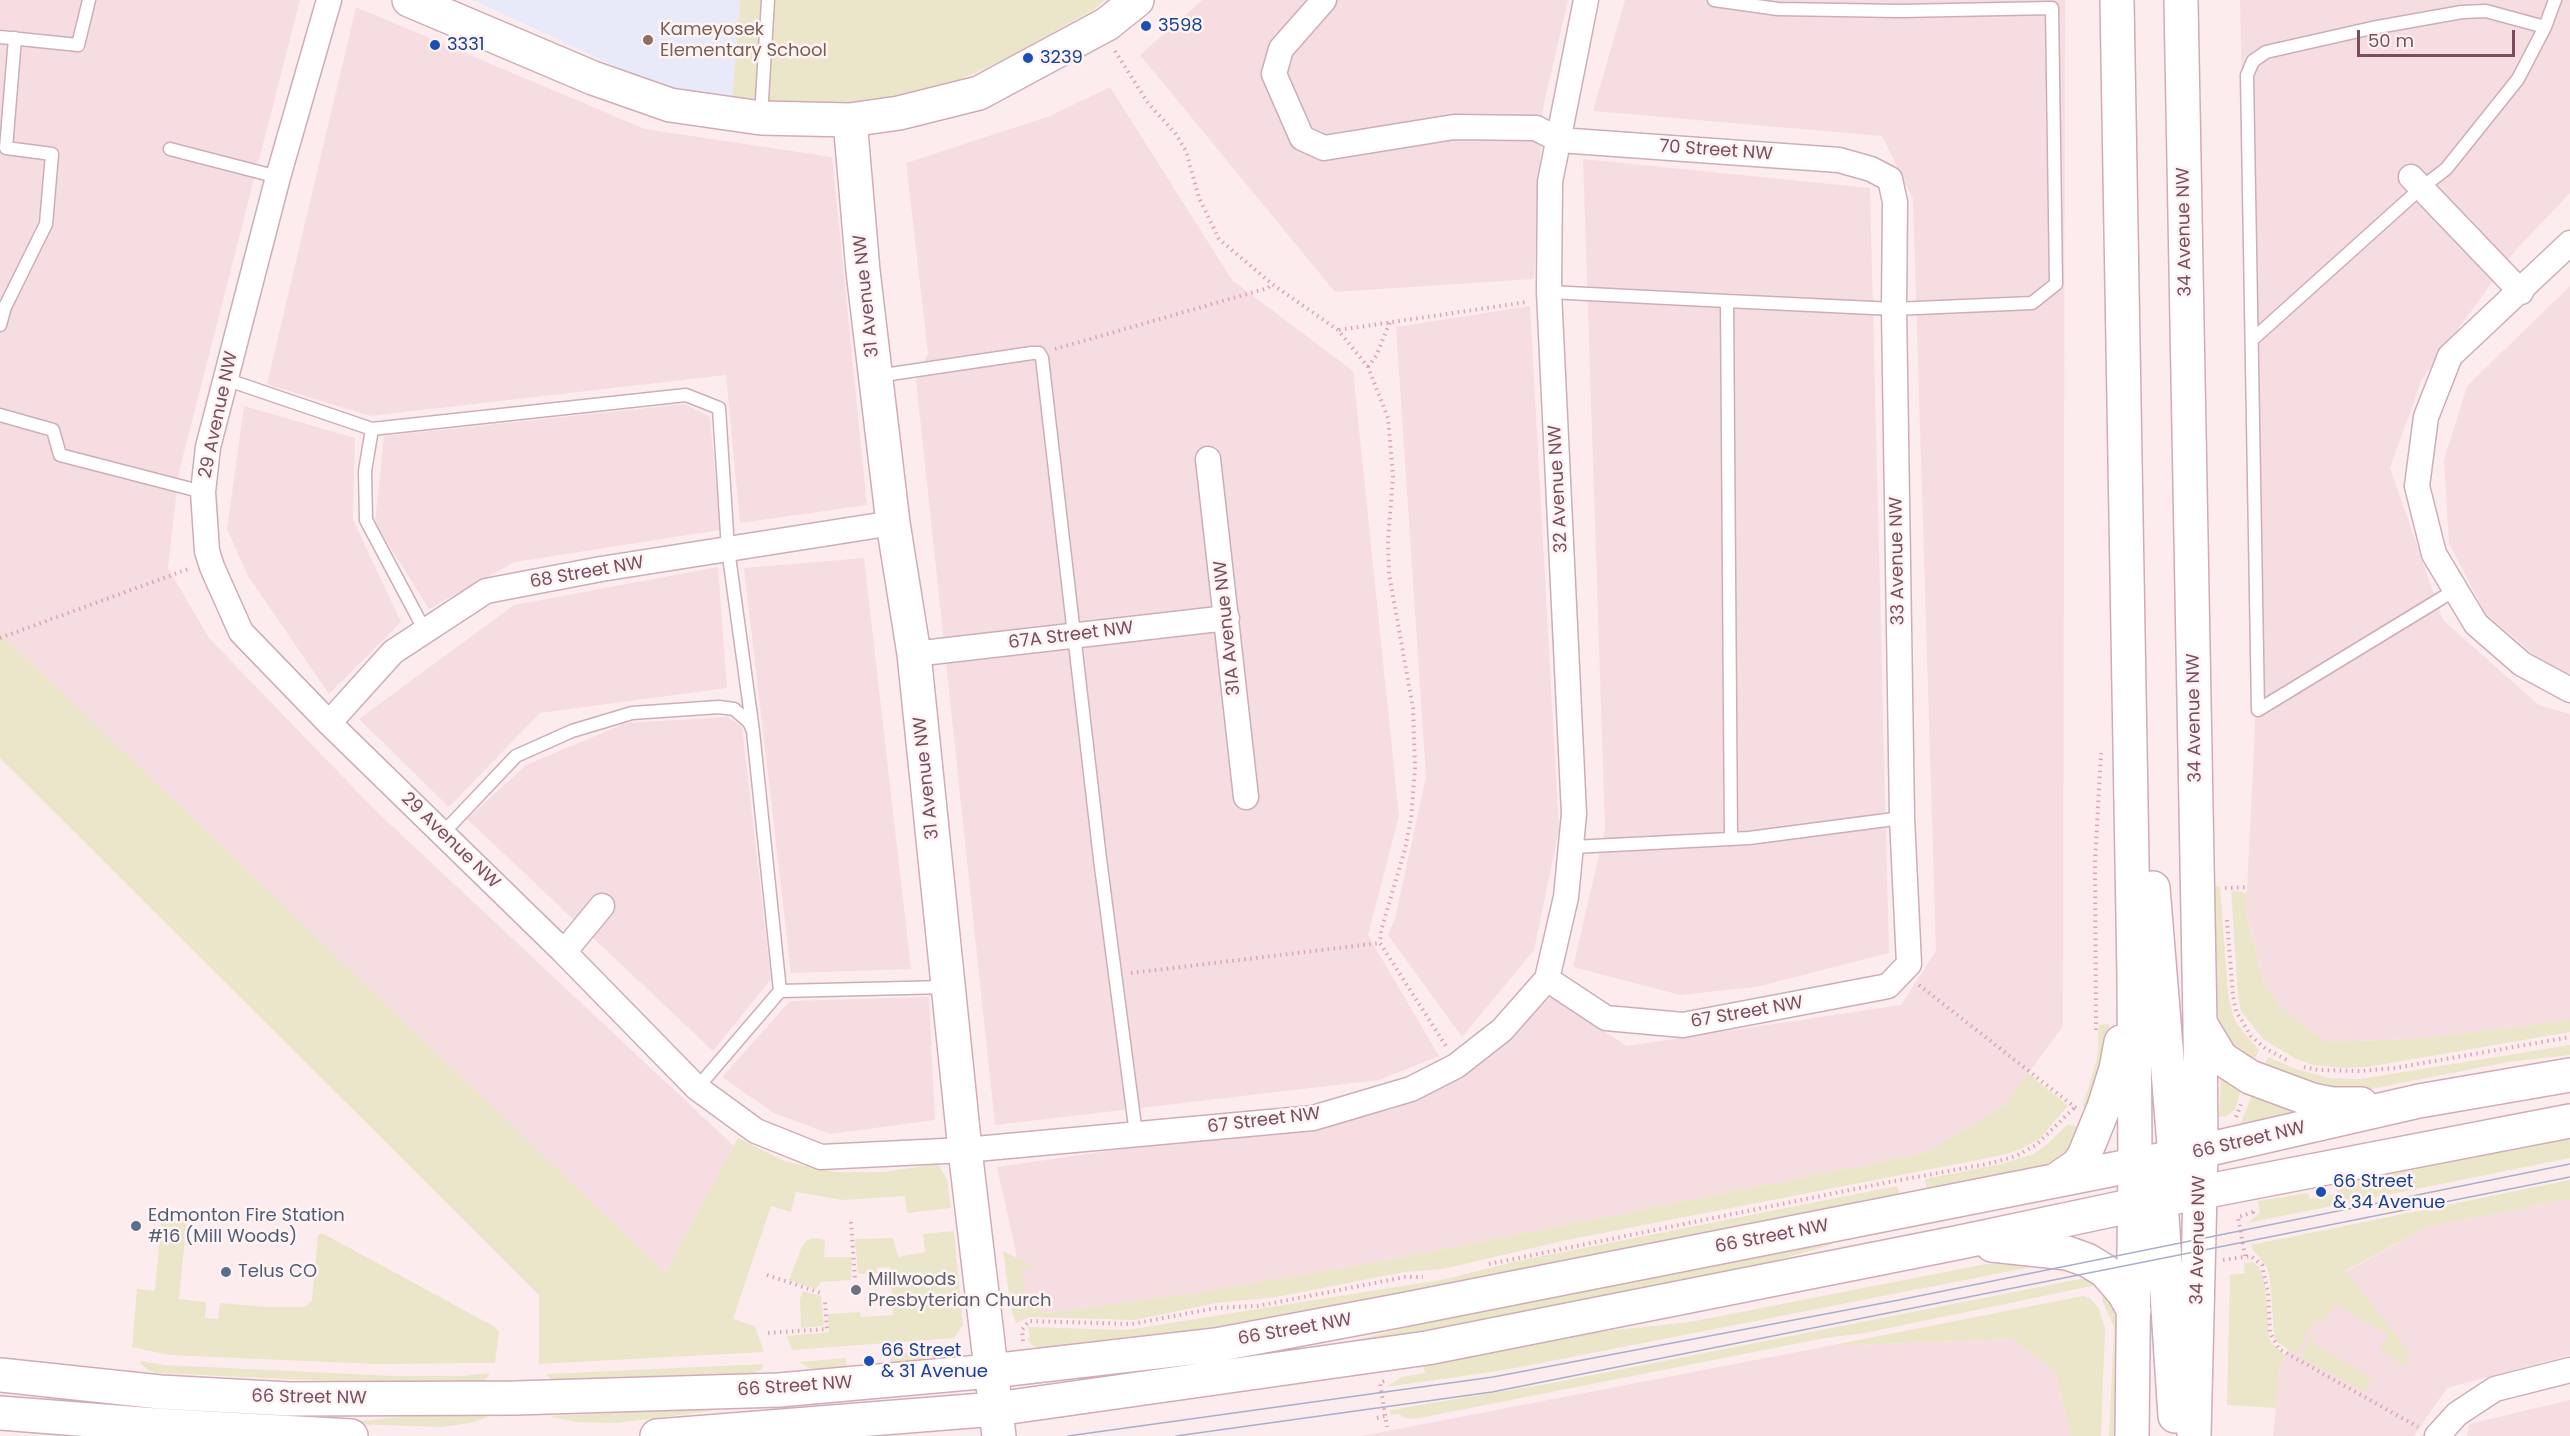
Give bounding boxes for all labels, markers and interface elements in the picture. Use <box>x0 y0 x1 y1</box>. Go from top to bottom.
place label: 3598 <box>1158 15 1203 37</box>
scale bar <box>2360 18 2518 56</box>
place label: Kameyosek Elementary School <box>660 19 827 62</box>
marker: 3598 <box>1139 19 1153 33</box>
text: 50 m <box>2368 28 2414 53</box>
marker: Kameyosek Elementary School <box>641 33 655 47</box>
place label: 3331 <box>447 34 485 56</box>
marker: 3331 <box>428 38 442 52</box>
place label: 3239 <box>1040 47 1083 69</box>
marker: 3239 <box>1021 51 1035 65</box>
street label: 70 Street NW <box>1659 136 1773 166</box>
street label: 34 Avenue NW <box>2173 167 2197 297</box>
street label: 31 Avenue NW <box>850 233 884 359</box>
street label: 29 Avenue NW <box>195 350 243 480</box>
street label: 32 Avenue NW <box>1545 424 1573 554</box>
street label: 33 Avenue NW <box>1886 497 1910 625</box>
street label: 68 Street NW <box>528 552 646 594</box>
street label: 31A Avenue NW <box>1210 559 1246 697</box>
street label: 67A Street NW <box>1007 618 1135 654</box>
street label: 34 Avenue NW <box>2183 653 2207 783</box>
street label: 31 Avenue NW <box>910 715 944 841</box>
street label: 29 Avenue NW <box>396 788 504 894</box>
street label: 67 Street NW <box>1689 992 1805 1034</box>
street label: 67 Street NW <box>1206 1103 1322 1139</box>
street label: 66 Street NW <box>2190 1117 2308 1165</box>
place label: 66 Street & 34 Avenue <box>2333 1171 2445 1214</box>
street label: 34 Avenue NW <box>2187 1175 2211 1305</box>
marker: 66 Street & 34 Avenue <box>2314 1185 2328 1199</box>
place label: Edmonton Fire Station #16 (Mill Woods) <box>148 1205 345 1248</box>
street label: 66 Street NW <box>1713 1215 1831 1259</box>
marker: Edmonton Fire Station #16 (Mill Woods) <box>129 1219 143 1233</box>
place label: Telus CO <box>238 1261 317 1283</box>
marker: Telus CO <box>219 1265 233 1279</box>
place label: Millwoods Presbyterian Church <box>868 1269 1051 1312</box>
marker: Millwoods Presbyterian Church <box>849 1283 863 1297</box>
street label: 66 Street NW <box>1236 1309 1354 1351</box>
place label: 66 Street & 31 Avenue <box>881 1340 988 1382</box>
marker: 66 Street & 31 Avenue <box>862 1354 876 1368</box>
street label: 66 Street NW <box>737 1372 853 1402</box>
street label: 66 Street NW <box>251 1386 367 1410</box>

